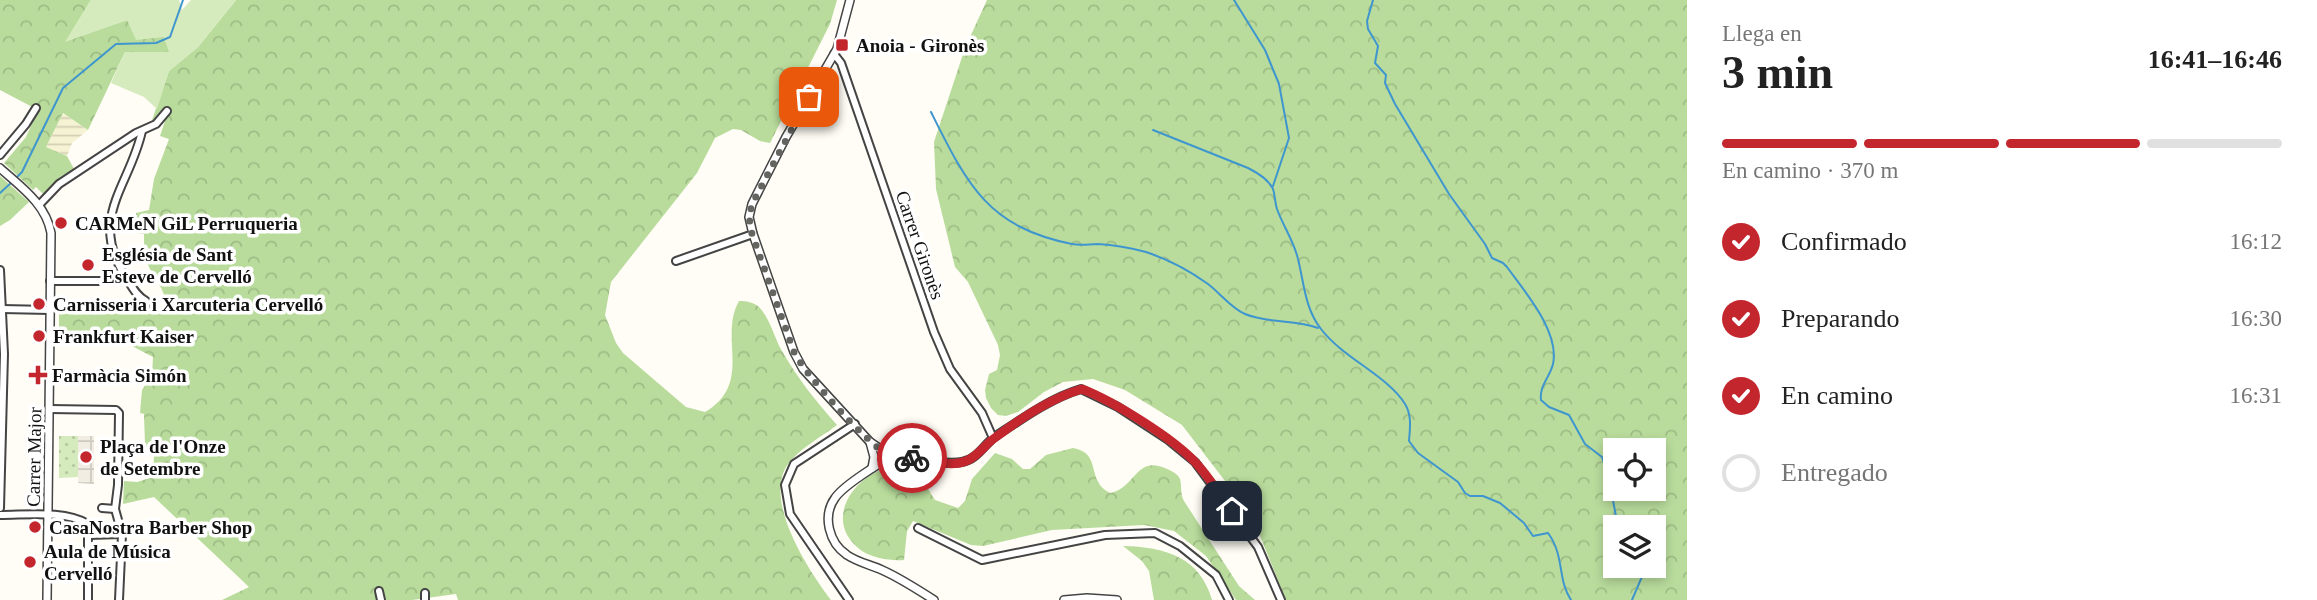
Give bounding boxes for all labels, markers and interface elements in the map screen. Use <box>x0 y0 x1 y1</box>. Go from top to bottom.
text: Llega en <box>1722 21 1802 46</box>
place label: Anoia - Gironès <box>856 35 984 56</box>
marker: Anoia - Gironès <box>834 37 850 53</box>
text: 16:41–16:46 <box>2148 45 2282 74</box>
text: 3 min <box>1722 47 1833 98</box>
pin <box>779 67 839 127</box>
icon: bag <box>790 78 828 116</box>
text: En camino · 370 m <box>1722 158 1898 183</box>
street label: Carrer Gironès <box>892 188 948 302</box>
place label: CARMeN GiL Perruqueria <box>75 213 298 234</box>
marker: CARMeN GiL Perruqueria <box>53 215 69 231</box>
icon: check <box>1722 223 1760 261</box>
text: Confirmado <box>1781 227 1907 256</box>
text: 16:12 <box>2230 229 2282 254</box>
place label: Església de Sant Esteve de Cervelló <box>102 244 252 287</box>
marker: Església de Sant Esteve de Cervelló <box>80 257 96 273</box>
place label: Carnisseria i Xarcuteria Cervelló <box>53 294 323 315</box>
marker: Carnisseria i Xarcuteria Cervelló <box>31 296 47 312</box>
icon: check <box>1722 300 1760 338</box>
text: Preparando <box>1781 304 1899 333</box>
text: 16:30 <box>2230 306 2282 331</box>
place label: Frankfurt Kaiser <box>53 326 194 347</box>
marker: Frankfurt Kaiser <box>31 328 47 344</box>
place label: Farmàcia Simón <box>52 365 187 386</box>
marker: Farmàcia Simón <box>30 367 46 383</box>
icon: check <box>1722 377 1760 415</box>
text: En camino <box>1781 381 1893 410</box>
text: 16:31 <box>2230 383 2282 408</box>
street label: Carrer Major <box>23 406 45 507</box>
courier <box>877 423 947 493</box>
place label: Plaça de l'Onze de Setembre <box>100 436 226 479</box>
map controls <box>1603 438 1666 578</box>
button: locate <box>1603 438 1666 501</box>
icon: bike <box>893 439 931 477</box>
marker: Plaça de l'Onze de Setembre <box>78 449 94 465</box>
text: Entregado <box>1781 458 1888 487</box>
pin <box>1202 481 1262 541</box>
icon: home <box>1213 492 1251 530</box>
button: layers <box>1603 515 1666 578</box>
place label: CasaNostra Barber Shop <box>49 517 252 538</box>
marker: CasaNostra Barber Shop <box>27 519 43 535</box>
place label: Aula de Música Cervelló <box>44 541 171 584</box>
marker: Aula de Música Cervelló <box>22 554 38 570</box>

